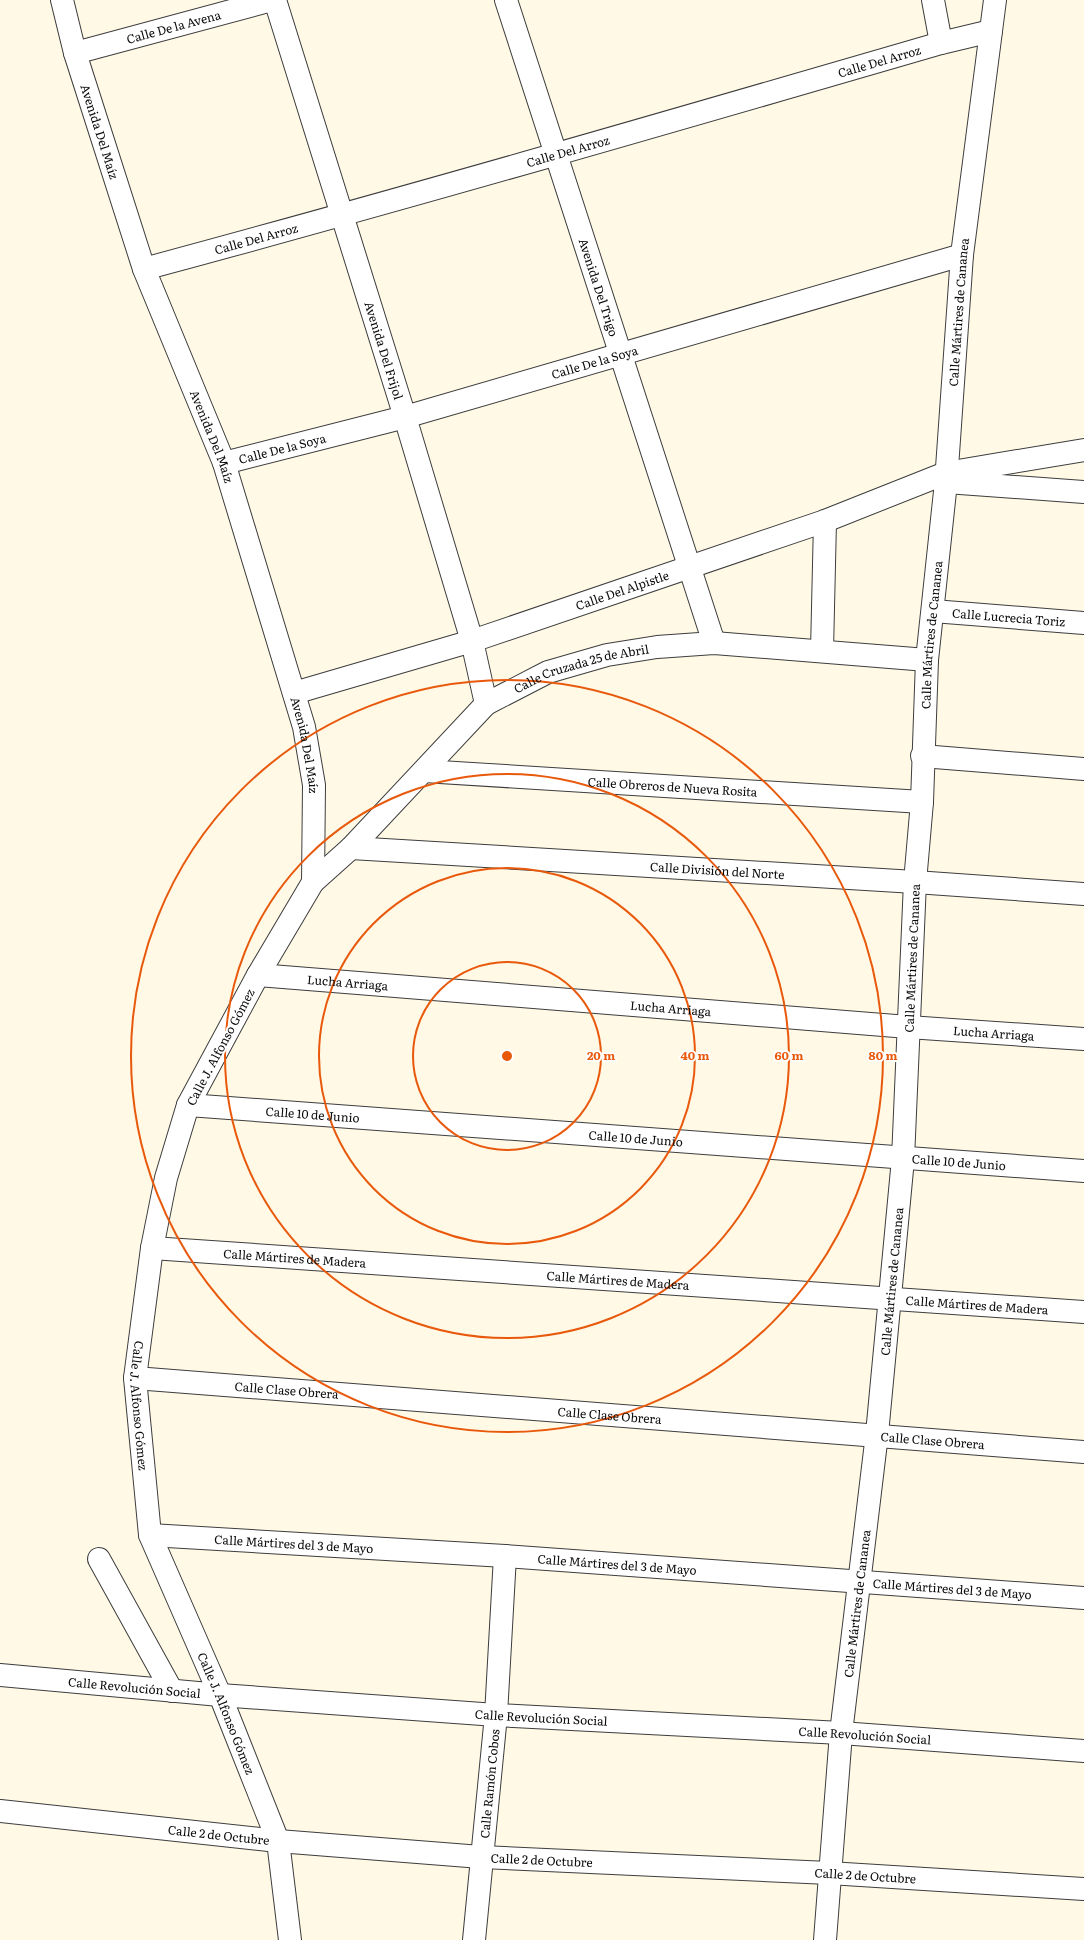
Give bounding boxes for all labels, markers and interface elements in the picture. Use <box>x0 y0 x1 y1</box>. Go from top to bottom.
street label: Calle De la Avena <box>124 5 223 48</box>
street label: Calle Del Arroz <box>835 40 923 82</box>
street label: Avenida Del Maíz <box>76 82 124 181</box>
street label: Calle Del Arroz <box>524 130 612 171</box>
street label: Calle Del Arroz <box>212 218 300 259</box>
street label: Avenida Del Trigo <box>575 236 623 339</box>
street label: Calle Mártires de Cananea <box>944 236 973 387</box>
street label: Avenida Del Frijol <box>360 299 408 402</box>
street label: Calle De la Soya <box>549 341 640 383</box>
street label: Avenida Del Maíz <box>186 387 239 485</box>
street label: Calle De la Soya <box>237 428 328 468</box>
street label: Calle Mártires de Cananea <box>916 559 947 709</box>
street label: Calle Del Alpistle <box>573 566 671 614</box>
street label: Calle Lucrecia Toriz <box>951 604 1066 631</box>
street label: Calle Cruzada 25 de Abril <box>510 639 650 697</box>
street label: Avenida Del Maíz <box>286 694 323 794</box>
street label: Calle Obreros de Nueva Rosita <box>587 772 758 801</box>
street label: Calle División del Norte <box>650 857 785 883</box>
street label: Calle Mártires de Cananea <box>899 883 924 1033</box>
street label: Lucha Arriaga <box>307 970 389 994</box>
street label: Calle J. Alfonso Gómez <box>182 985 259 1109</box>
street label: Lucha Arriaga <box>629 996 712 1020</box>
street label: Lucha Arriaga <box>953 1021 1035 1045</box>
text: 20 m <box>587 1046 615 1064</box>
text: 40 m <box>681 1046 710 1064</box>
text: 60 m <box>775 1046 803 1064</box>
text: 80 m <box>869 1046 897 1064</box>
centre of rings <box>500 1049 514 1063</box>
street label: Calle 10 de Junio <box>265 1102 360 1127</box>
street label: Calle 10 de Junio <box>588 1126 684 1150</box>
street label: Calle 10 de Junio <box>911 1149 1007 1174</box>
street label: Calle Mártires de Cananea <box>875 1206 907 1356</box>
street label: Calle Mártires de Madera <box>223 1244 367 1272</box>
street label: Calle Mártires de Madera <box>546 1266 690 1294</box>
street label: Calle Mártires de Madera <box>905 1291 1050 1319</box>
street label: Calle J. Alfonso Gómez <box>126 1340 153 1471</box>
street label: Calle Clase Obrera <box>234 1377 340 1403</box>
street label: Calle Clase Obrera <box>557 1402 663 1428</box>
street label: Calle Clase Obrera <box>880 1427 986 1453</box>
street label: Calle Mártires de Cananea <box>839 1528 874 1679</box>
street label: Calle Mártires del 3 de Mayo <box>214 1530 374 1557</box>
street label: Calle Mártires del 3 de Mayo <box>537 1549 697 1579</box>
street label: Calle Mártires del 3 de Mayo <box>872 1574 1032 1603</box>
street label: Calle J. Alfonso Gómez <box>193 1649 260 1777</box>
street label: Calle Revolución Social <box>67 1672 201 1702</box>
street label: Calle Revolución Social <box>474 1705 608 1730</box>
street label: Calle Revolución Social <box>798 1722 932 1749</box>
street label: Calle Ramón Cobos <box>475 1728 504 1839</box>
street label: Calle 2 de Octubre <box>167 1820 270 1849</box>
street label: Calle 2 de Octubre <box>490 1848 593 1871</box>
street label: Calle 2 de Octubre <box>814 1863 917 1887</box>

